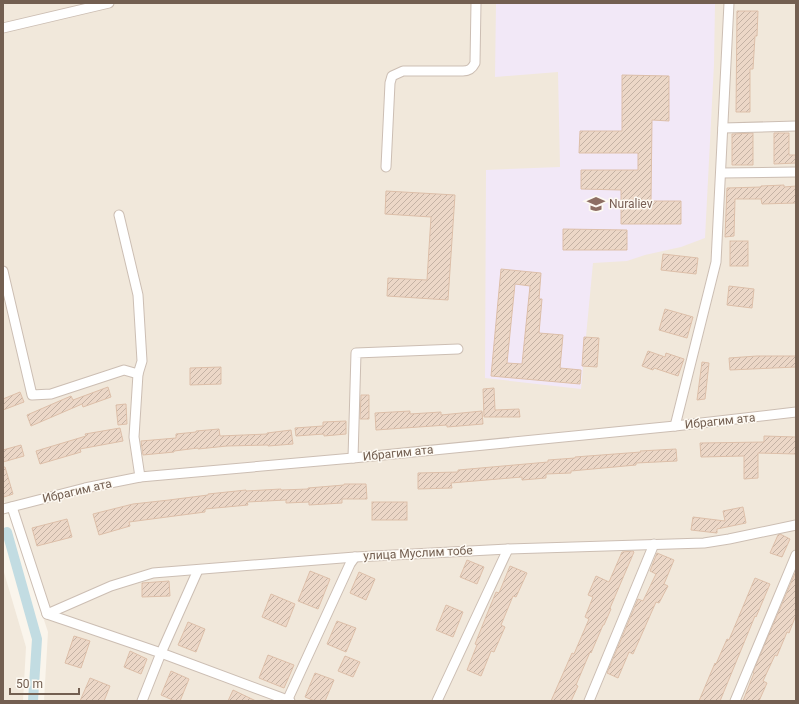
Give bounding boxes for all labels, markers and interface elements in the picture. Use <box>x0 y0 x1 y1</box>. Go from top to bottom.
school or university icon: Nuraliev <box>586 194 606 214</box>
place label: Nuraliev <box>609 197 653 211</box>
street label: Ибрагим ата <box>684 410 756 432</box>
street label: Ибрагим ата <box>362 442 434 464</box>
street label: Ибрагим ата <box>41 476 113 506</box>
street label: улица Муслим тобе <box>363 543 473 563</box>
scale bar <box>10 670 79 696</box>
text: 50 m <box>16 677 43 691</box>

